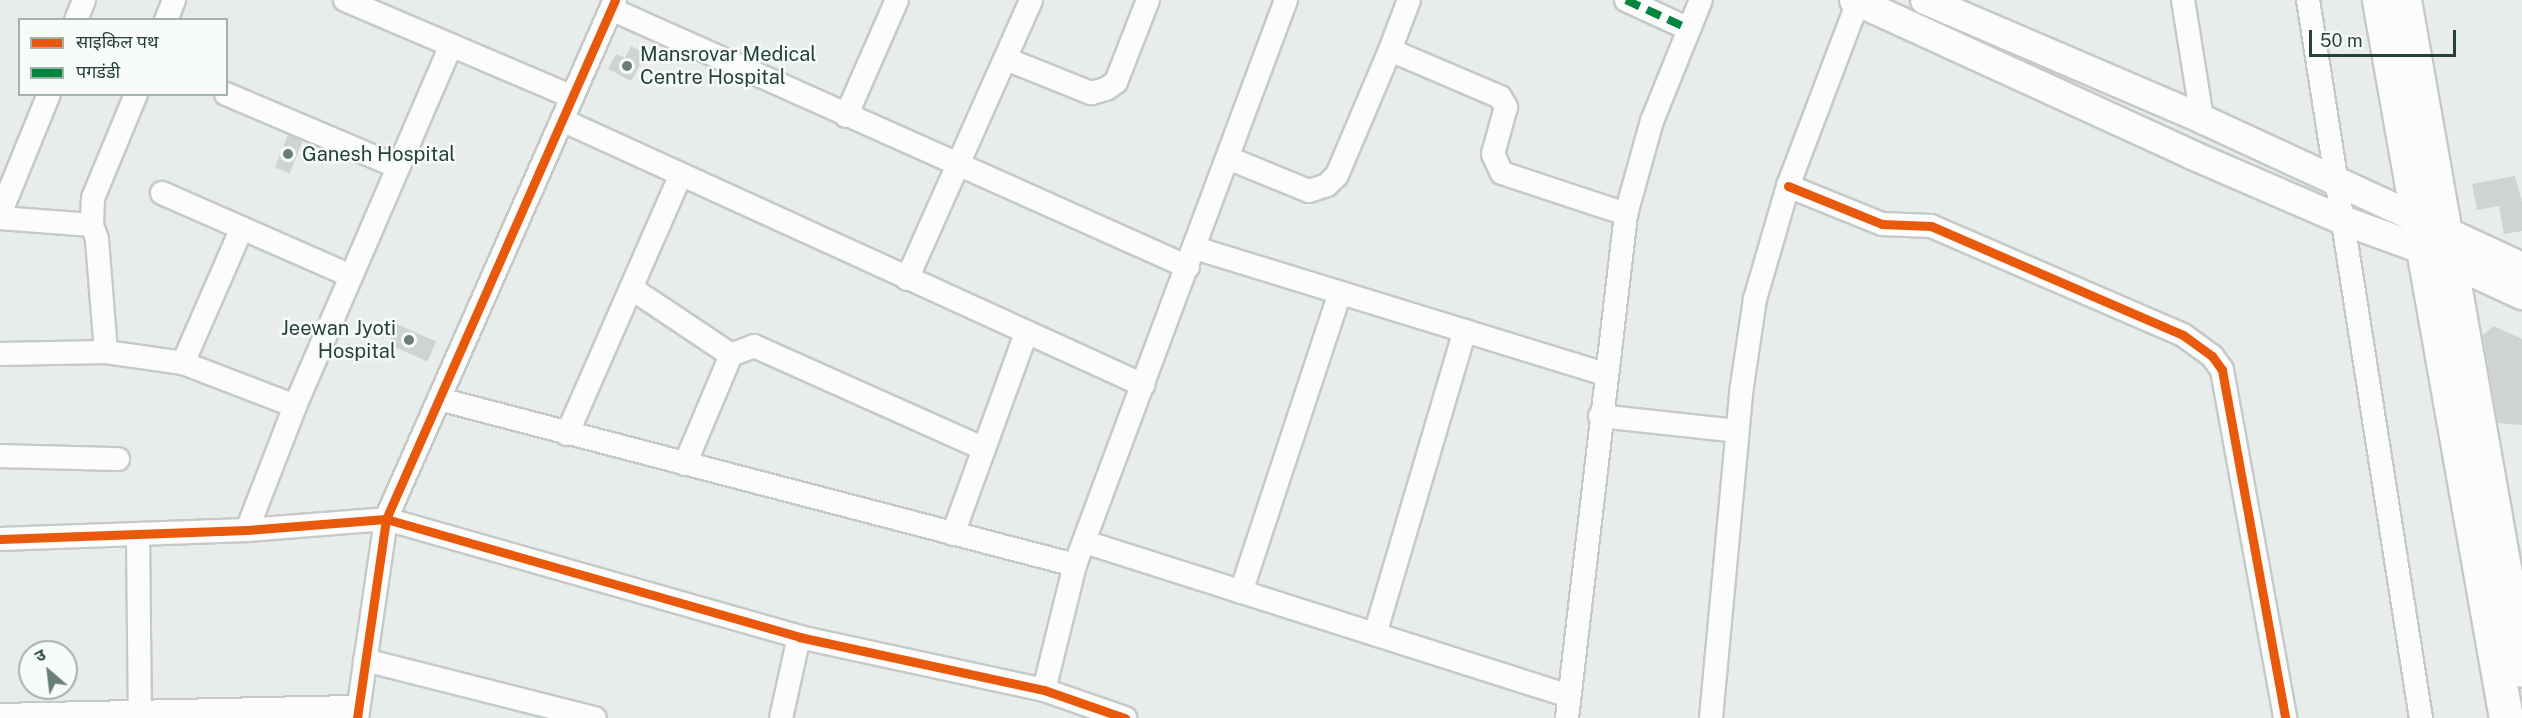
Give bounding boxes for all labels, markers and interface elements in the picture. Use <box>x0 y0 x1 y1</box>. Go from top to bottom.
legend <box>18 18 228 96</box>
scale bar <box>2312 18 2459 56</box>
text: 50 m <box>2320 30 2363 51</box>
text: साइकिल पथ <box>76 31 158 52</box>
place label: Mansrovar Medical Centre Hospital <box>640 42 816 89</box>
marker: Mansrovar Medical Centre Hospital <box>618 57 636 75</box>
text: पगडंडी <box>76 61 120 82</box>
place label: Ganesh Hospital <box>302 142 455 166</box>
marker: Ganesh Hospital <box>279 145 297 163</box>
place label: Jeewan Jyoti Hospital <box>281 316 396 363</box>
marker: Jeewan Jyoti Hospital <box>400 331 418 349</box>
north arrow <box>18 640 78 700</box>
text: उ <box>32 645 49 666</box>

